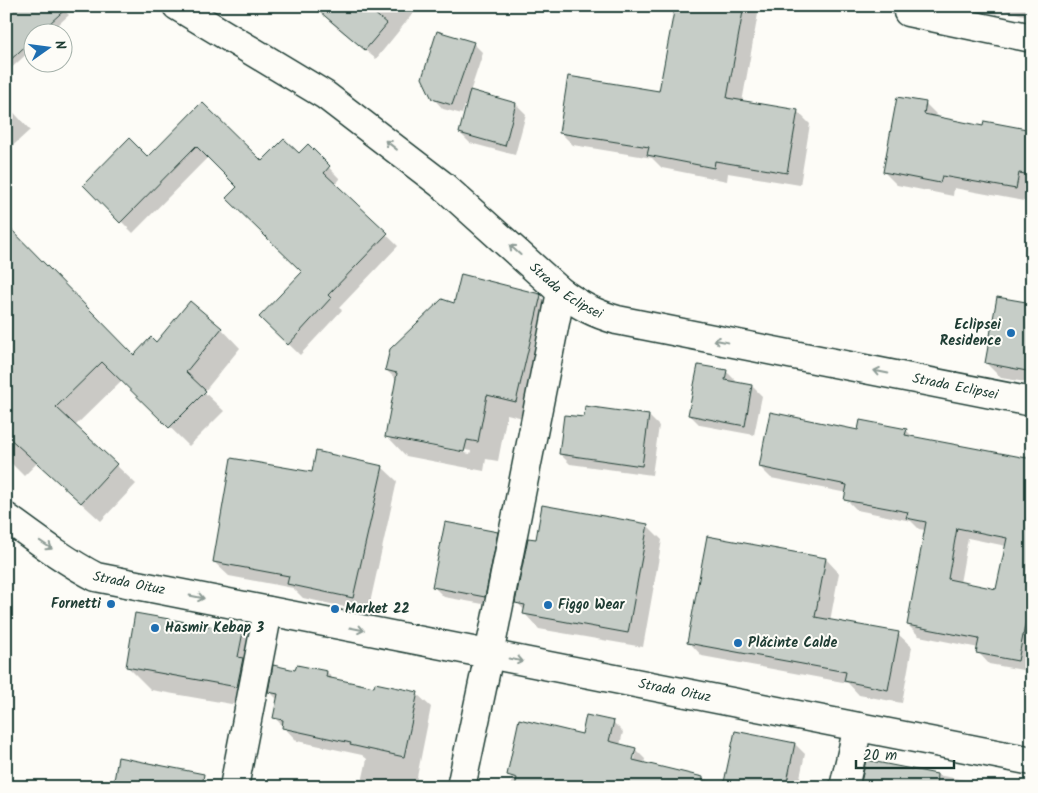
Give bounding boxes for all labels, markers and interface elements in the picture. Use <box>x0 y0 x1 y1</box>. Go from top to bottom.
north arrow <box>22 22 72 72</box>
text: N <box>48 38 71 52</box>
one-way arrow <box>384 140 397 151</box>
one-way arrow <box>508 244 521 256</box>
street label: Strada Eclipsei <box>524 257 606 325</box>
place label: Eclipsei Residence <box>940 314 1001 352</box>
marker: Eclipsei Residence <box>1005 327 1017 339</box>
one-way arrow <box>714 336 730 345</box>
one-way arrow <box>873 367 889 377</box>
street label: Strada Eclipsei <box>910 368 1001 406</box>
one-way arrow <box>39 540 53 550</box>
street label: Strada Oituz <box>91 566 167 601</box>
place label: Fornetti <box>51 593 101 615</box>
one-way arrow <box>189 593 205 603</box>
place label: Figgo Wear <box>558 594 625 616</box>
marker: Fornetti <box>105 598 117 610</box>
place label: Market 22 <box>345 598 410 620</box>
marker: Figgo Wear <box>542 599 554 611</box>
marker: Market 22 <box>329 603 341 615</box>
place label: Hasmir Kebap 3 <box>165 617 265 639</box>
marker: Hasmir Kebap 3 <box>149 622 161 634</box>
one-way arrow <box>348 624 364 634</box>
place label: Plăcinte Calde <box>748 632 837 654</box>
marker: Plăcinte Calde <box>732 637 744 649</box>
one-way arrow <box>508 655 524 665</box>
street label: Strada Oituz <box>636 673 713 709</box>
scale bar <box>856 738 953 770</box>
text: 20 m <box>863 744 897 768</box>

